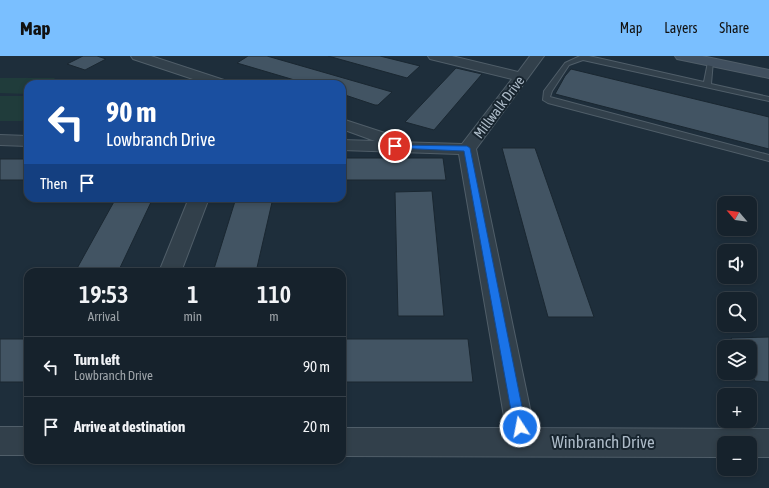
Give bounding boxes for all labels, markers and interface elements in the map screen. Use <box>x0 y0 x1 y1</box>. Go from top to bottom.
text: Map <box>20 17 51 39</box>
text: Map <box>620 20 642 36</box>
text: Layers <box>664 20 697 36</box>
text: Share <box>719 20 749 36</box>
street label: Millwalk Drive <box>470 73 528 141</box>
icon: left <box>40 96 92 148</box>
text: 90 m <box>106 96 156 128</box>
text: Lowbranch Drive <box>106 129 215 150</box>
pin <box>378 129 412 163</box>
icon: arrive <box>384 135 406 157</box>
icon: arrive <box>76 172 98 194</box>
text: Then <box>40 175 68 192</box>
north arrow <box>717 196 757 236</box>
map controls <box>717 196 757 476</box>
button: sound <box>717 244 757 284</box>
text: 19:53 <box>79 281 128 308</box>
text: 1 <box>187 281 198 308</box>
text: 110 <box>257 281 291 308</box>
button: search <box>717 292 757 332</box>
text: Arrival <box>88 309 120 324</box>
text: min <box>183 309 202 324</box>
text: m <box>269 309 279 324</box>
button: layers <box>717 340 757 380</box>
text: Turn left <box>74 351 120 368</box>
icon: left <box>40 356 62 378</box>
text: 90 m <box>303 358 330 375</box>
text: Lowbranch Drive <box>74 368 153 383</box>
button: + <box>717 388 757 428</box>
position arrow <box>499 406 541 448</box>
icon: arrive <box>40 416 62 438</box>
text: Arrive at destination <box>74 418 185 435</box>
text: 20 m <box>303 418 330 435</box>
street label: Winbranch Drive <box>551 432 655 452</box>
button: − <box>717 436 757 476</box>

